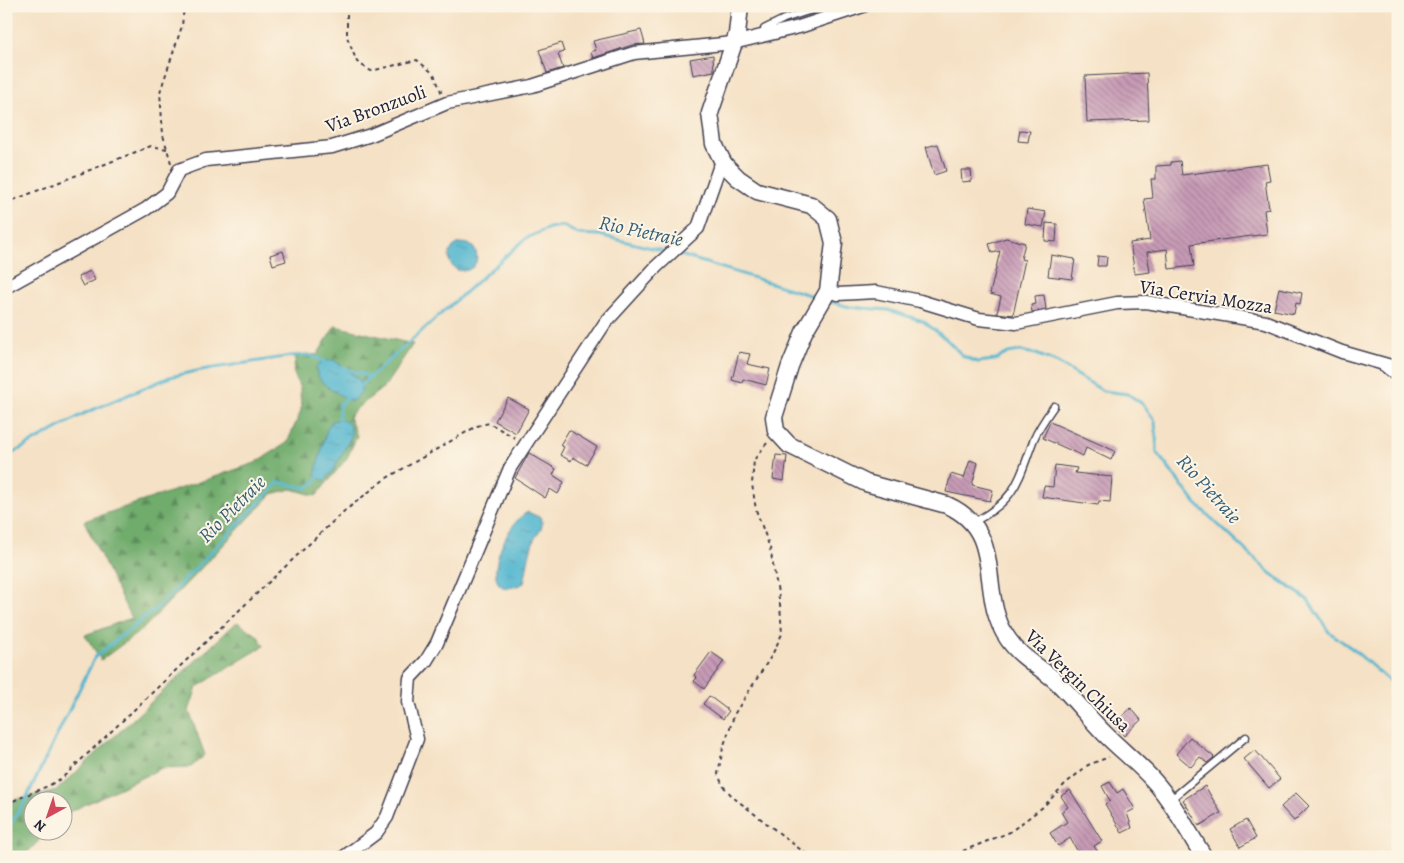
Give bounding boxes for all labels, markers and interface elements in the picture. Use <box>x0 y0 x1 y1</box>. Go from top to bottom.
street label: Via Bronzuoli <box>321 79 430 140</box>
water label: Rio Pietraie <box>597 209 685 253</box>
street label: Via Cervia Mozza <box>1137 273 1275 320</box>
water label: Rio Pietraie <box>1170 448 1248 530</box>
water label: Rio Pietraie <box>192 469 272 549</box>
street label: Via Vergin Chiusa <box>1019 623 1137 738</box>
north arrow <box>22 790 72 840</box>
text: N <box>30 815 50 836</box>

